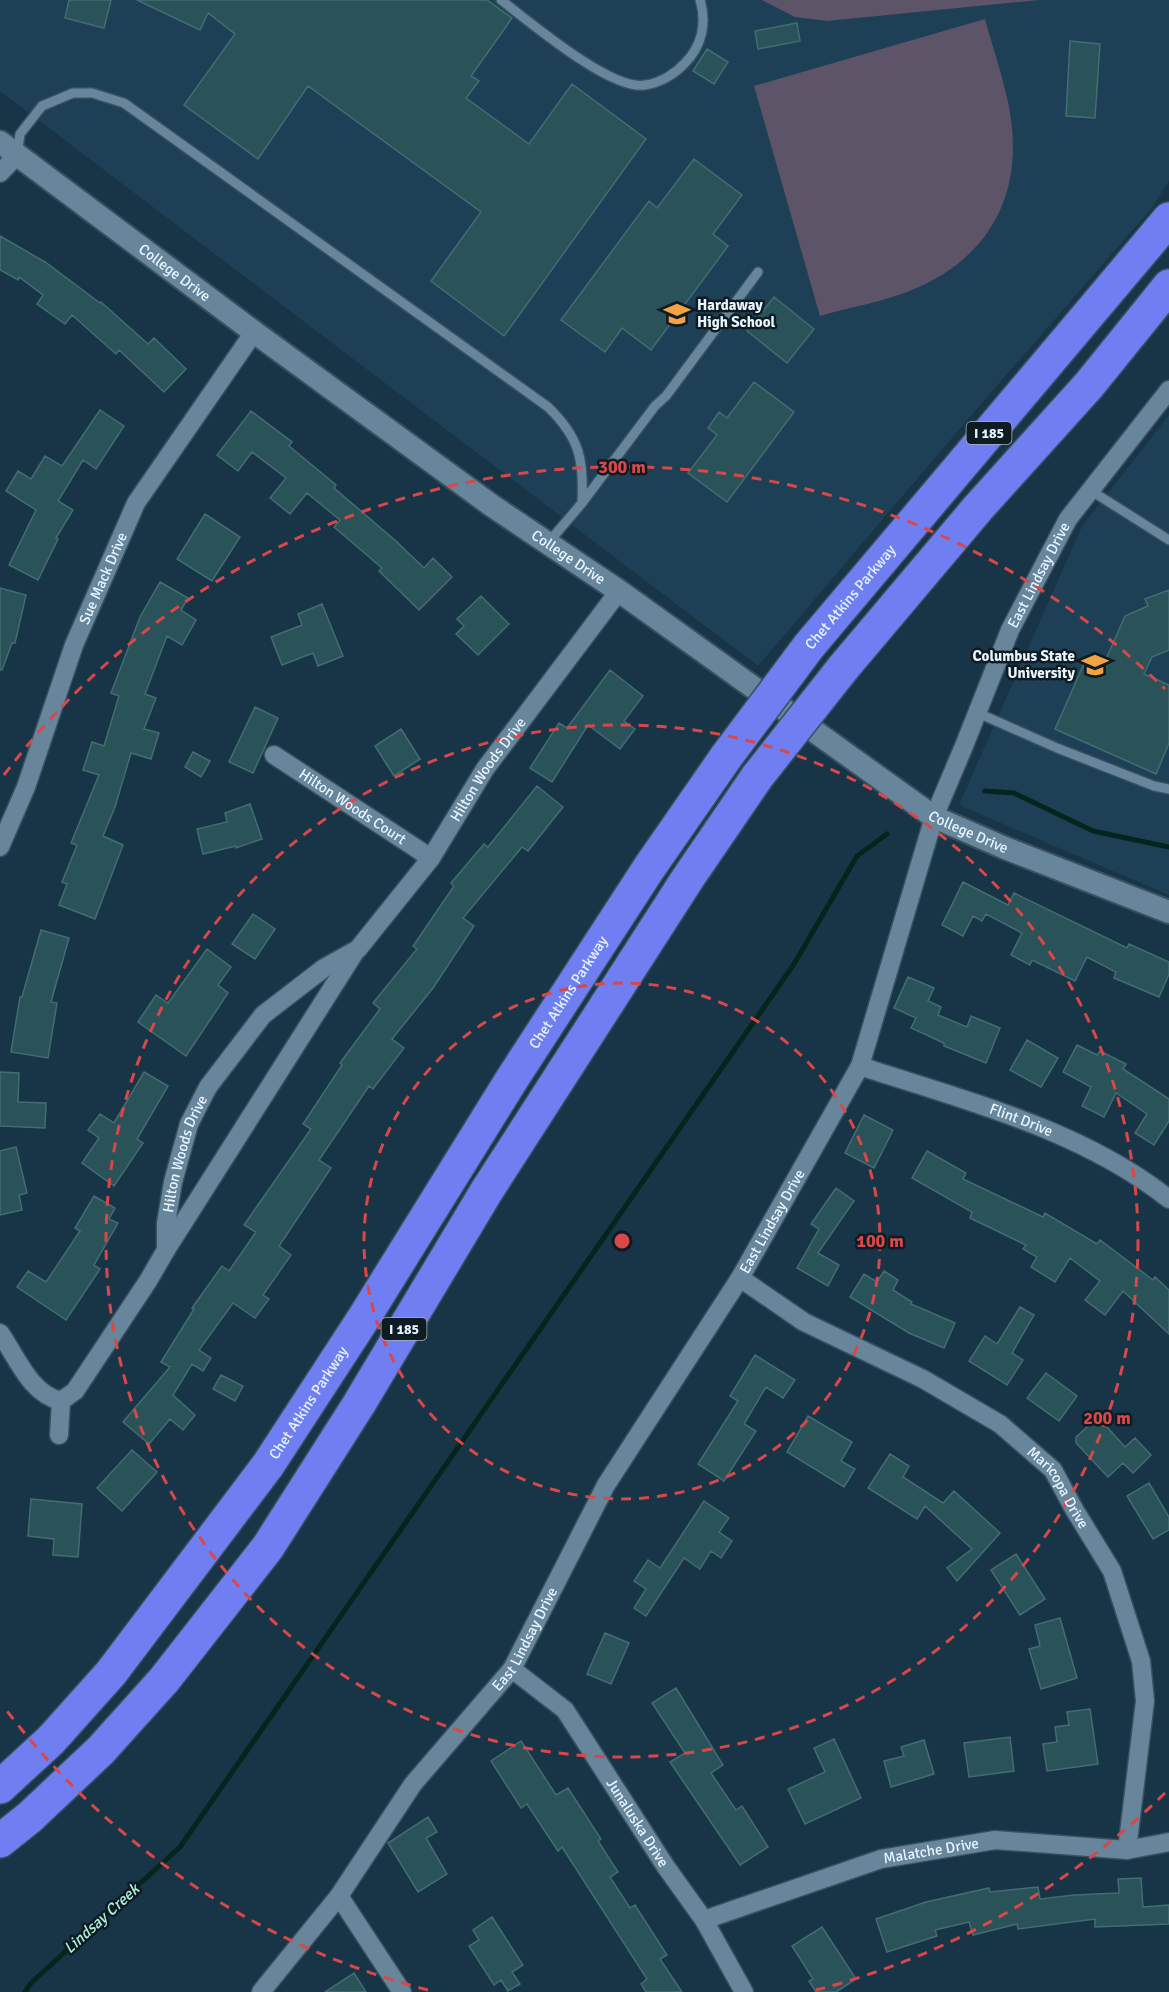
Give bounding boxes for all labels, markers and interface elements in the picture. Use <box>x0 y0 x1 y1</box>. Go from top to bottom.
street label: College Drive <box>135 240 214 305</box>
place label: Hardaway High School <box>697 296 776 331</box>
school or university icon: Hardaway High School <box>662 299 692 329</box>
road number: I 185 <box>966 422 1012 444</box>
text: 300 m <box>598 456 646 478</box>
street label: East Lindsay Drive <box>1004 519 1074 631</box>
street label: College Drive <box>528 526 609 588</box>
street label: Sue Mack Drive <box>75 530 131 627</box>
street label: Chet Atkins Parkway <box>801 541 899 653</box>
place label: Columbus State University <box>973 647 1076 682</box>
school or university icon: Columbus State University <box>1080 650 1110 680</box>
street label: Hilton Woods Drive <box>446 714 530 825</box>
street label: Hilton Woods Court <box>296 765 410 848</box>
street label: College Drive <box>925 807 1011 857</box>
street label: Chet Atkins Parkway <box>525 932 612 1052</box>
street label: Hilton Woods Drive <box>159 1092 211 1214</box>
street label: Flint Drive <box>987 1100 1056 1140</box>
street label: East Lindsay Drive <box>735 1166 809 1277</box>
text: 100 m <box>856 1230 904 1252</box>
centre of rings <box>612 1231 632 1251</box>
road number: I 185 <box>382 1318 426 1340</box>
street label: Chet Atkins Parkway <box>265 1343 352 1463</box>
text: 200 m <box>1083 1407 1131 1429</box>
street label: Maricopa Drive <box>1023 1443 1093 1532</box>
street label: East Lindsay Drive <box>488 1584 561 1695</box>
street label: Junaluska Drive <box>602 1775 673 1870</box>
street label: Malatche Drive <box>882 1834 980 1867</box>
water label: Lindsay Creek <box>60 1878 145 1958</box>

